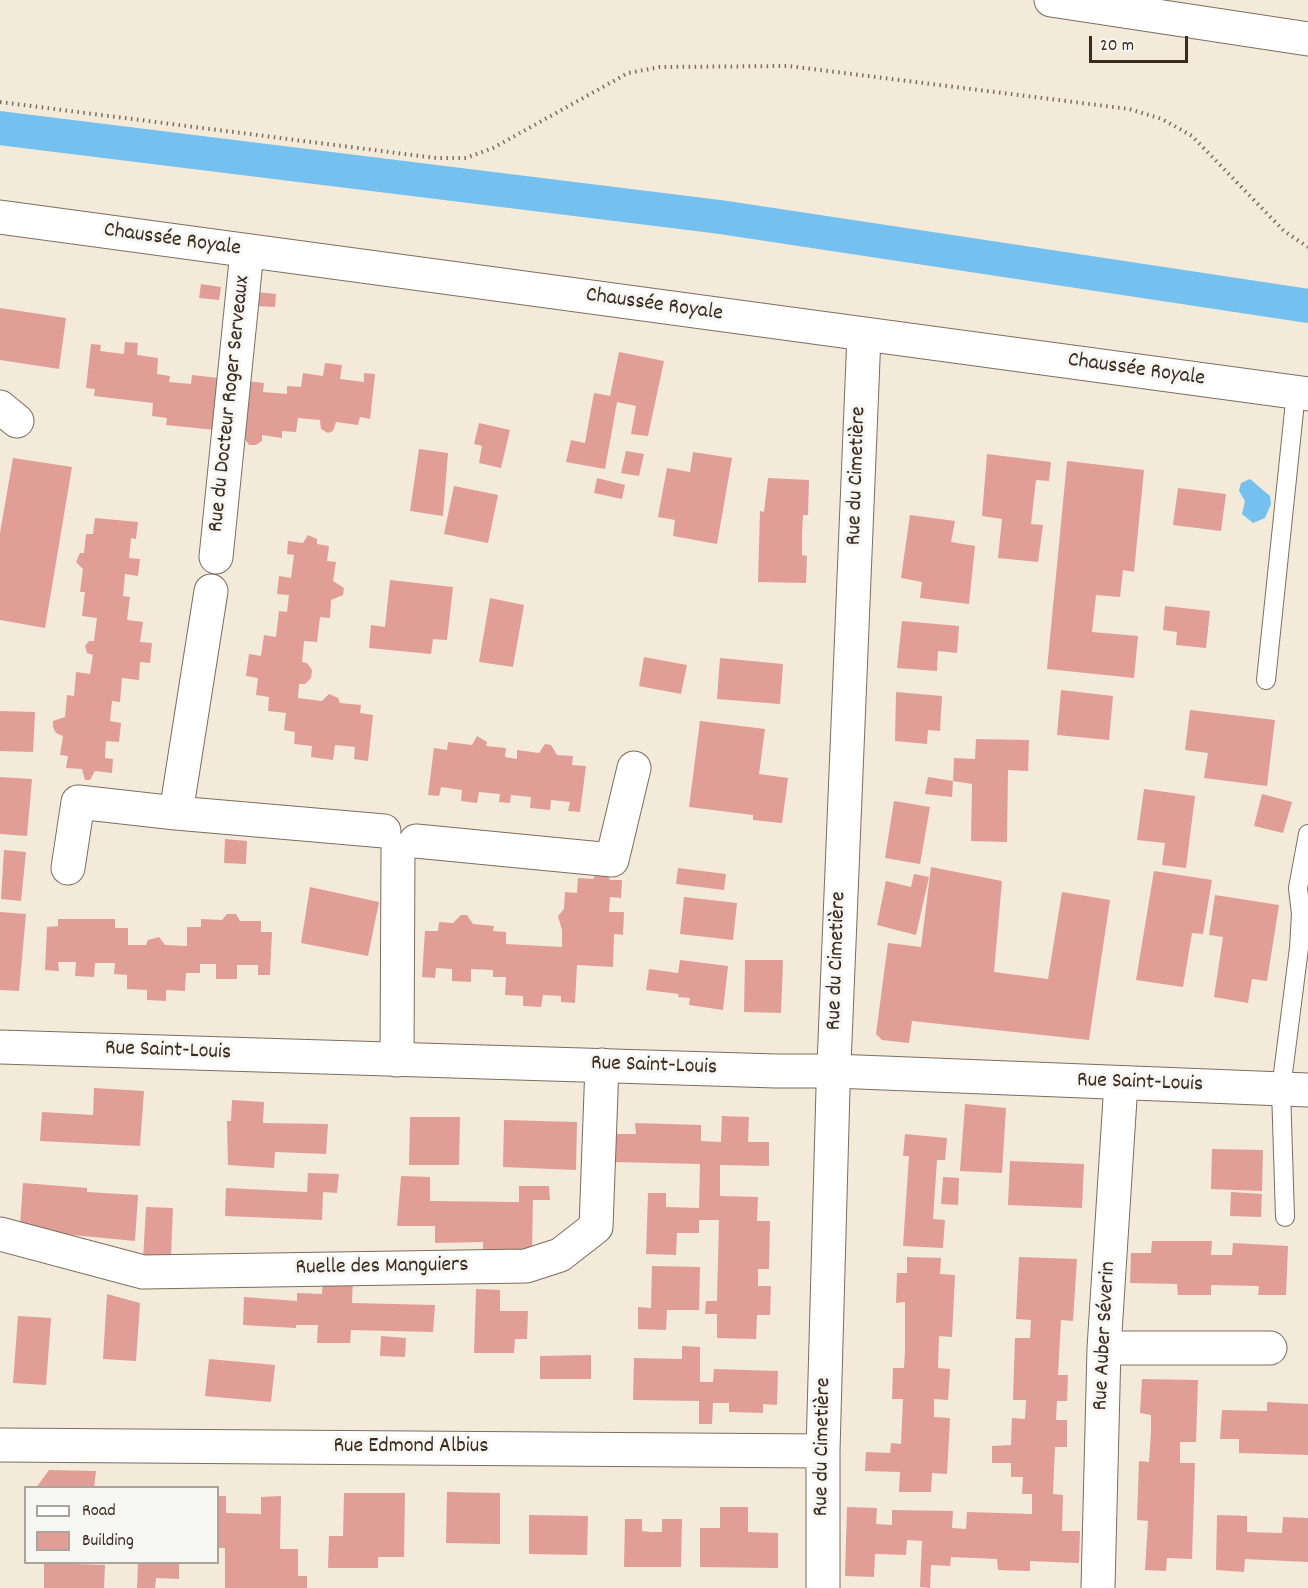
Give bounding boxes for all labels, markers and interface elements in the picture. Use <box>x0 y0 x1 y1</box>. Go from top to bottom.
scale bar <box>1092 24 1191 62</box>
text: 20 m <box>1100 34 1134 59</box>
street label: Chaussée Royale <box>102 218 242 264</box>
street label: Rue du Docteur Roger Serveaux <box>204 275 258 533</box>
street label: Chaussée Royale <box>584 283 724 329</box>
street label: Chaussée Royale <box>1066 348 1206 394</box>
street label: Rue du Cimetière <box>842 406 874 546</box>
street label: Rue du Cimetière <box>822 891 854 1031</box>
street label: Rue Saint-Louis <box>104 1037 232 1067</box>
street label: Rue Saint-Louis <box>590 1052 718 1082</box>
street label: Rue Saint-Louis <box>1076 1069 1204 1099</box>
street label: Ruelle des Manguiers <box>295 1253 469 1283</box>
street label: Rue Auber Séverin <box>1089 1261 1123 1411</box>
street label: Rue du Cimetière <box>810 1377 838 1517</box>
street label: Rue Edmond Albius <box>333 1435 489 1461</box>
legend <box>24 1486 219 1564</box>
text: Road <box>82 1499 116 1524</box>
text: Building <box>82 1529 134 1554</box>

